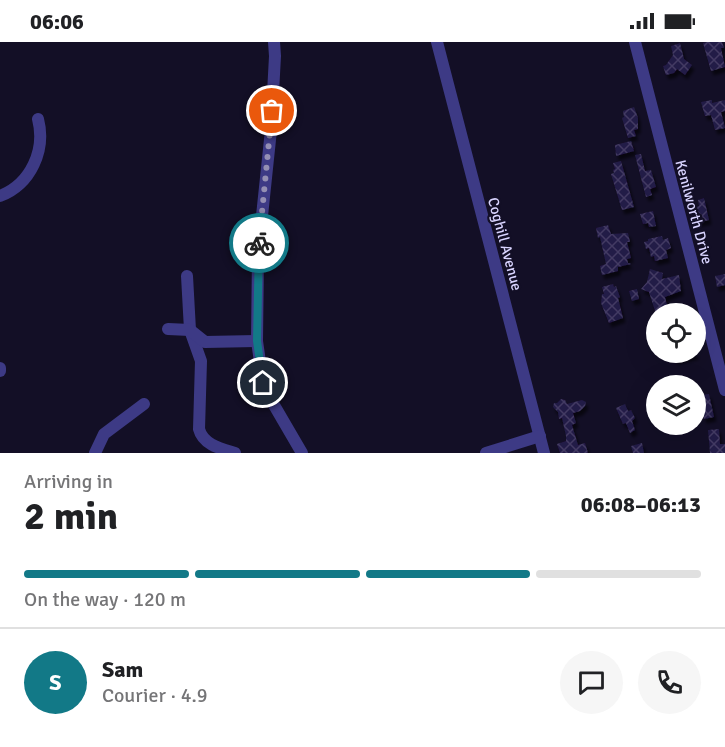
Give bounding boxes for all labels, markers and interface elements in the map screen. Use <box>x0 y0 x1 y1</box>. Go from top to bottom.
text: 06:06 <box>30 8 84 35</box>
pin <box>246 85 297 136</box>
icon: bag <box>255 94 288 127</box>
street label: Kenilworth Drive <box>671 158 717 266</box>
street label: Coghill Avenue <box>484 195 526 293</box>
courier <box>229 213 289 273</box>
icon: bike <box>243 227 276 260</box>
map controls <box>646 303 706 435</box>
button: locate <box>646 303 706 363</box>
pin <box>237 357 288 408</box>
icon: home <box>246 366 279 399</box>
button: layers <box>646 375 706 435</box>
text: Arriving in <box>24 469 113 494</box>
text: 06:08–06:13 <box>581 491 701 518</box>
text: 2 min <box>24 492 118 540</box>
text: On the way · 120 m <box>24 587 186 612</box>
button: chat <box>560 651 623 714</box>
button: phone <box>638 651 701 714</box>
text: Sam <box>102 656 143 683</box>
text: S <box>49 669 62 696</box>
text: Courier · 4.9 <box>102 683 208 708</box>

